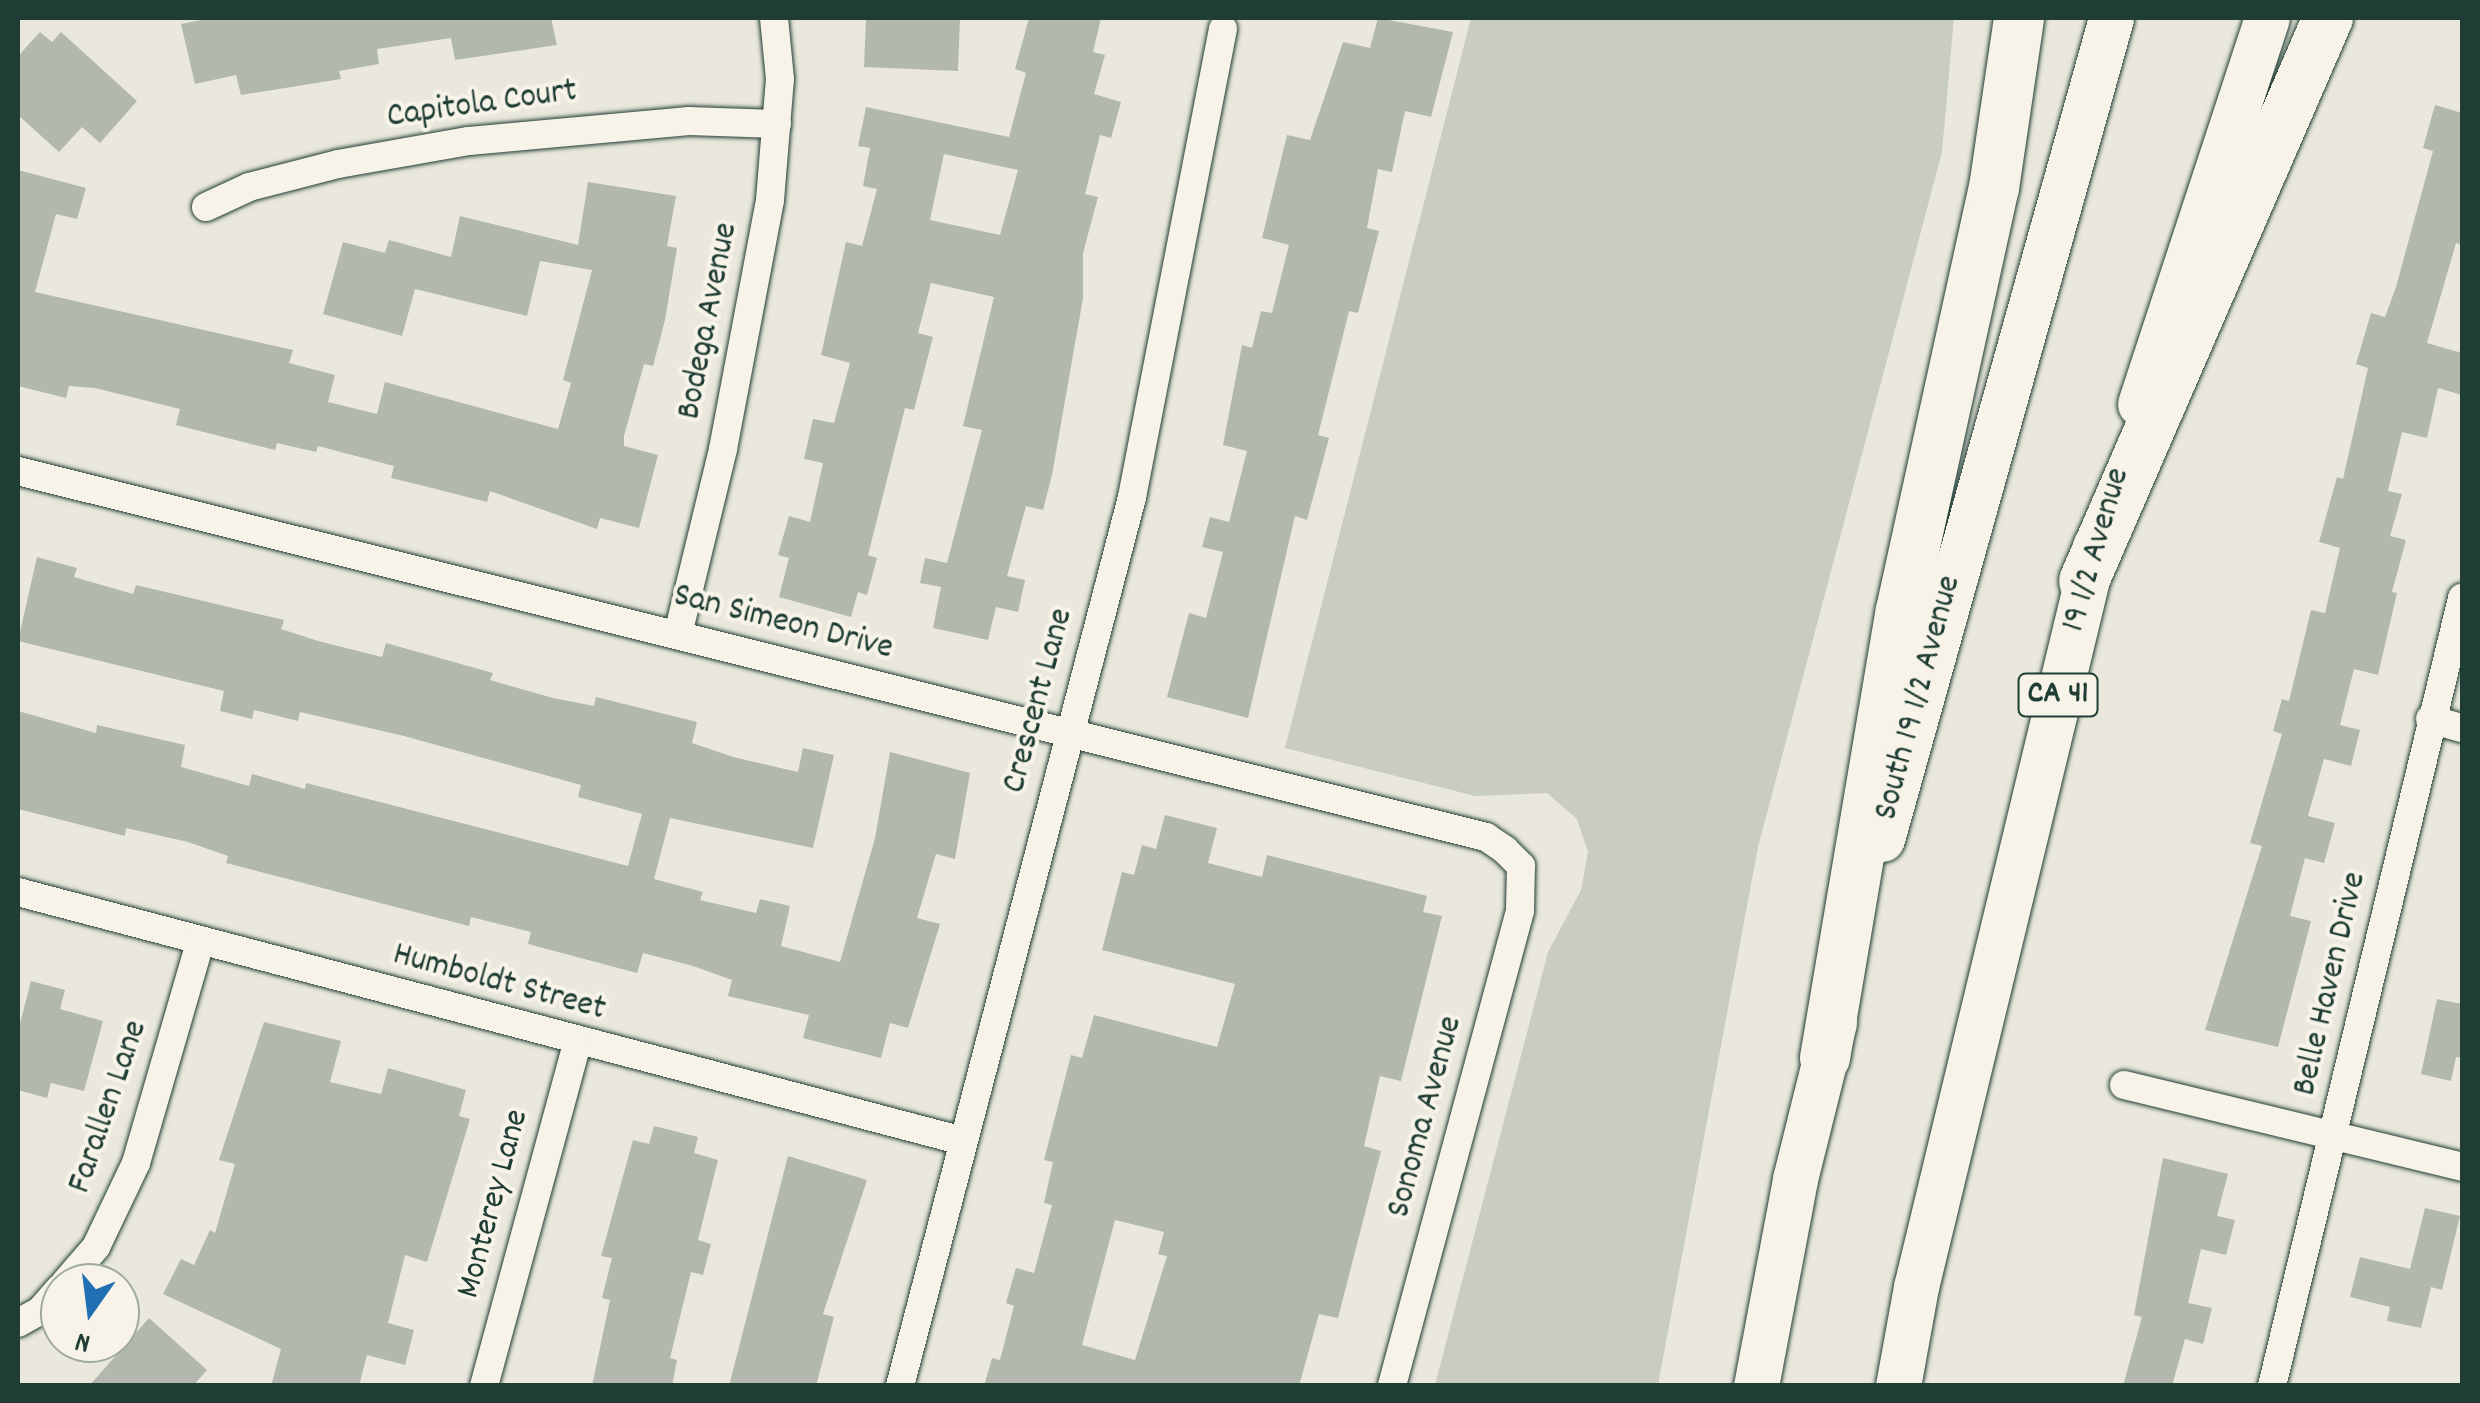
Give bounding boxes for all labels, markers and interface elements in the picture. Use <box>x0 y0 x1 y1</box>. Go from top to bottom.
street label: Capitola Court <box>384 71 580 139</box>
street label: Bodega Avenue <box>669 219 749 423</box>
street label: 19 1/2 Avenue <box>2054 463 2140 637</box>
street label: South 19 1/2 Avenue <box>1866 571 1972 825</box>
street label: San Simeon Drive <box>669 575 897 671</box>
street label: Crescent Lane <box>994 604 1084 798</box>
road number: CA 41 <box>2016 668 2100 722</box>
street label: Belle Haven Drive <box>2285 868 2377 1100</box>
street label: Humboldt Street <box>388 934 610 1032</box>
street label: Sonoma Avenue <box>1379 1012 1473 1222</box>
street label: Farallen Lane <box>60 1015 158 1199</box>
street label: Monterey Lane <box>449 1105 539 1303</box>
north arrow <box>40 1263 140 1363</box>
text: N <box>72 1319 95 1361</box>

